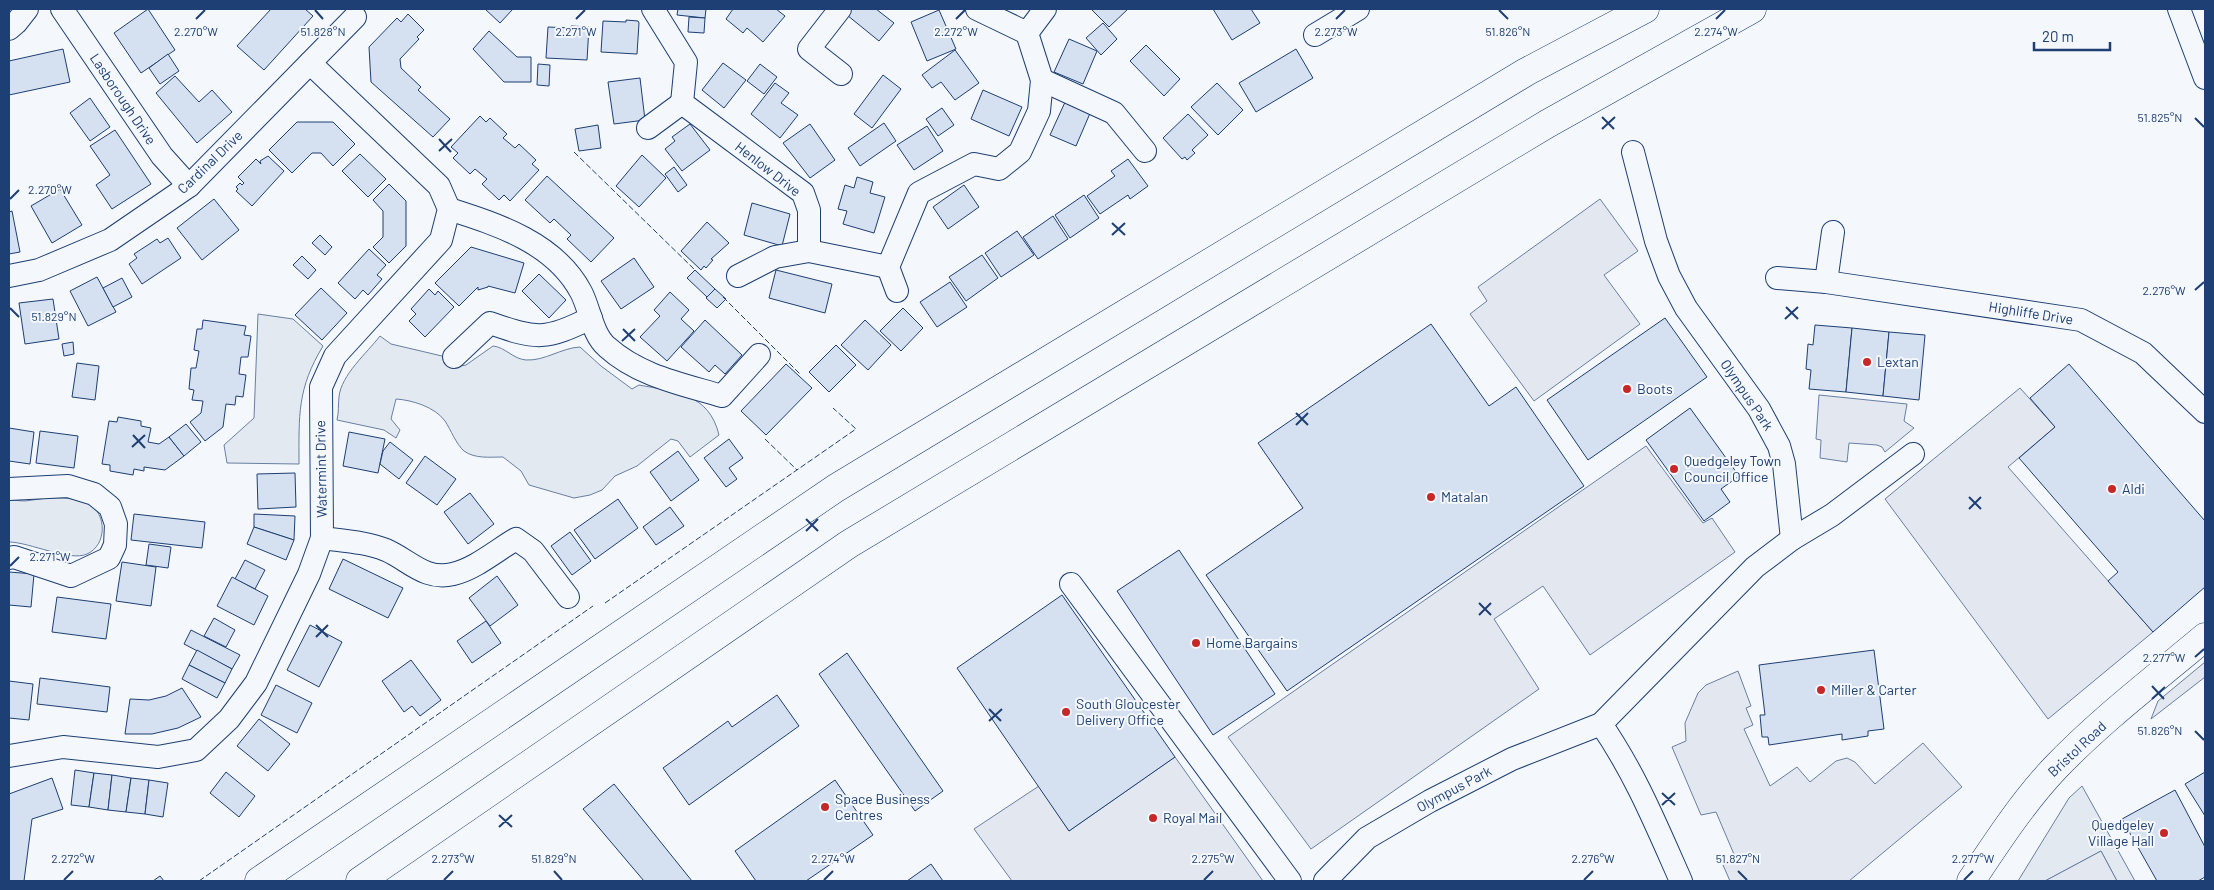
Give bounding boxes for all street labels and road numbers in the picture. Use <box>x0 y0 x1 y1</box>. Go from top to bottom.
street label: Lasborough Drive <box>87 50 160 148</box>
street label: Cardinal Drive <box>174 126 246 197</box>
street label: Henlow Drive <box>732 138 805 200</box>
street label: Highliffe Drive <box>1988 297 2075 328</box>
street label: Olympus Park <box>1717 356 1777 434</box>
street label: Watermint Drive <box>311 420 330 518</box>
street label: Bristol Road <box>2044 717 2109 780</box>
street label: Olympus Park <box>1413 762 1494 815</box>

